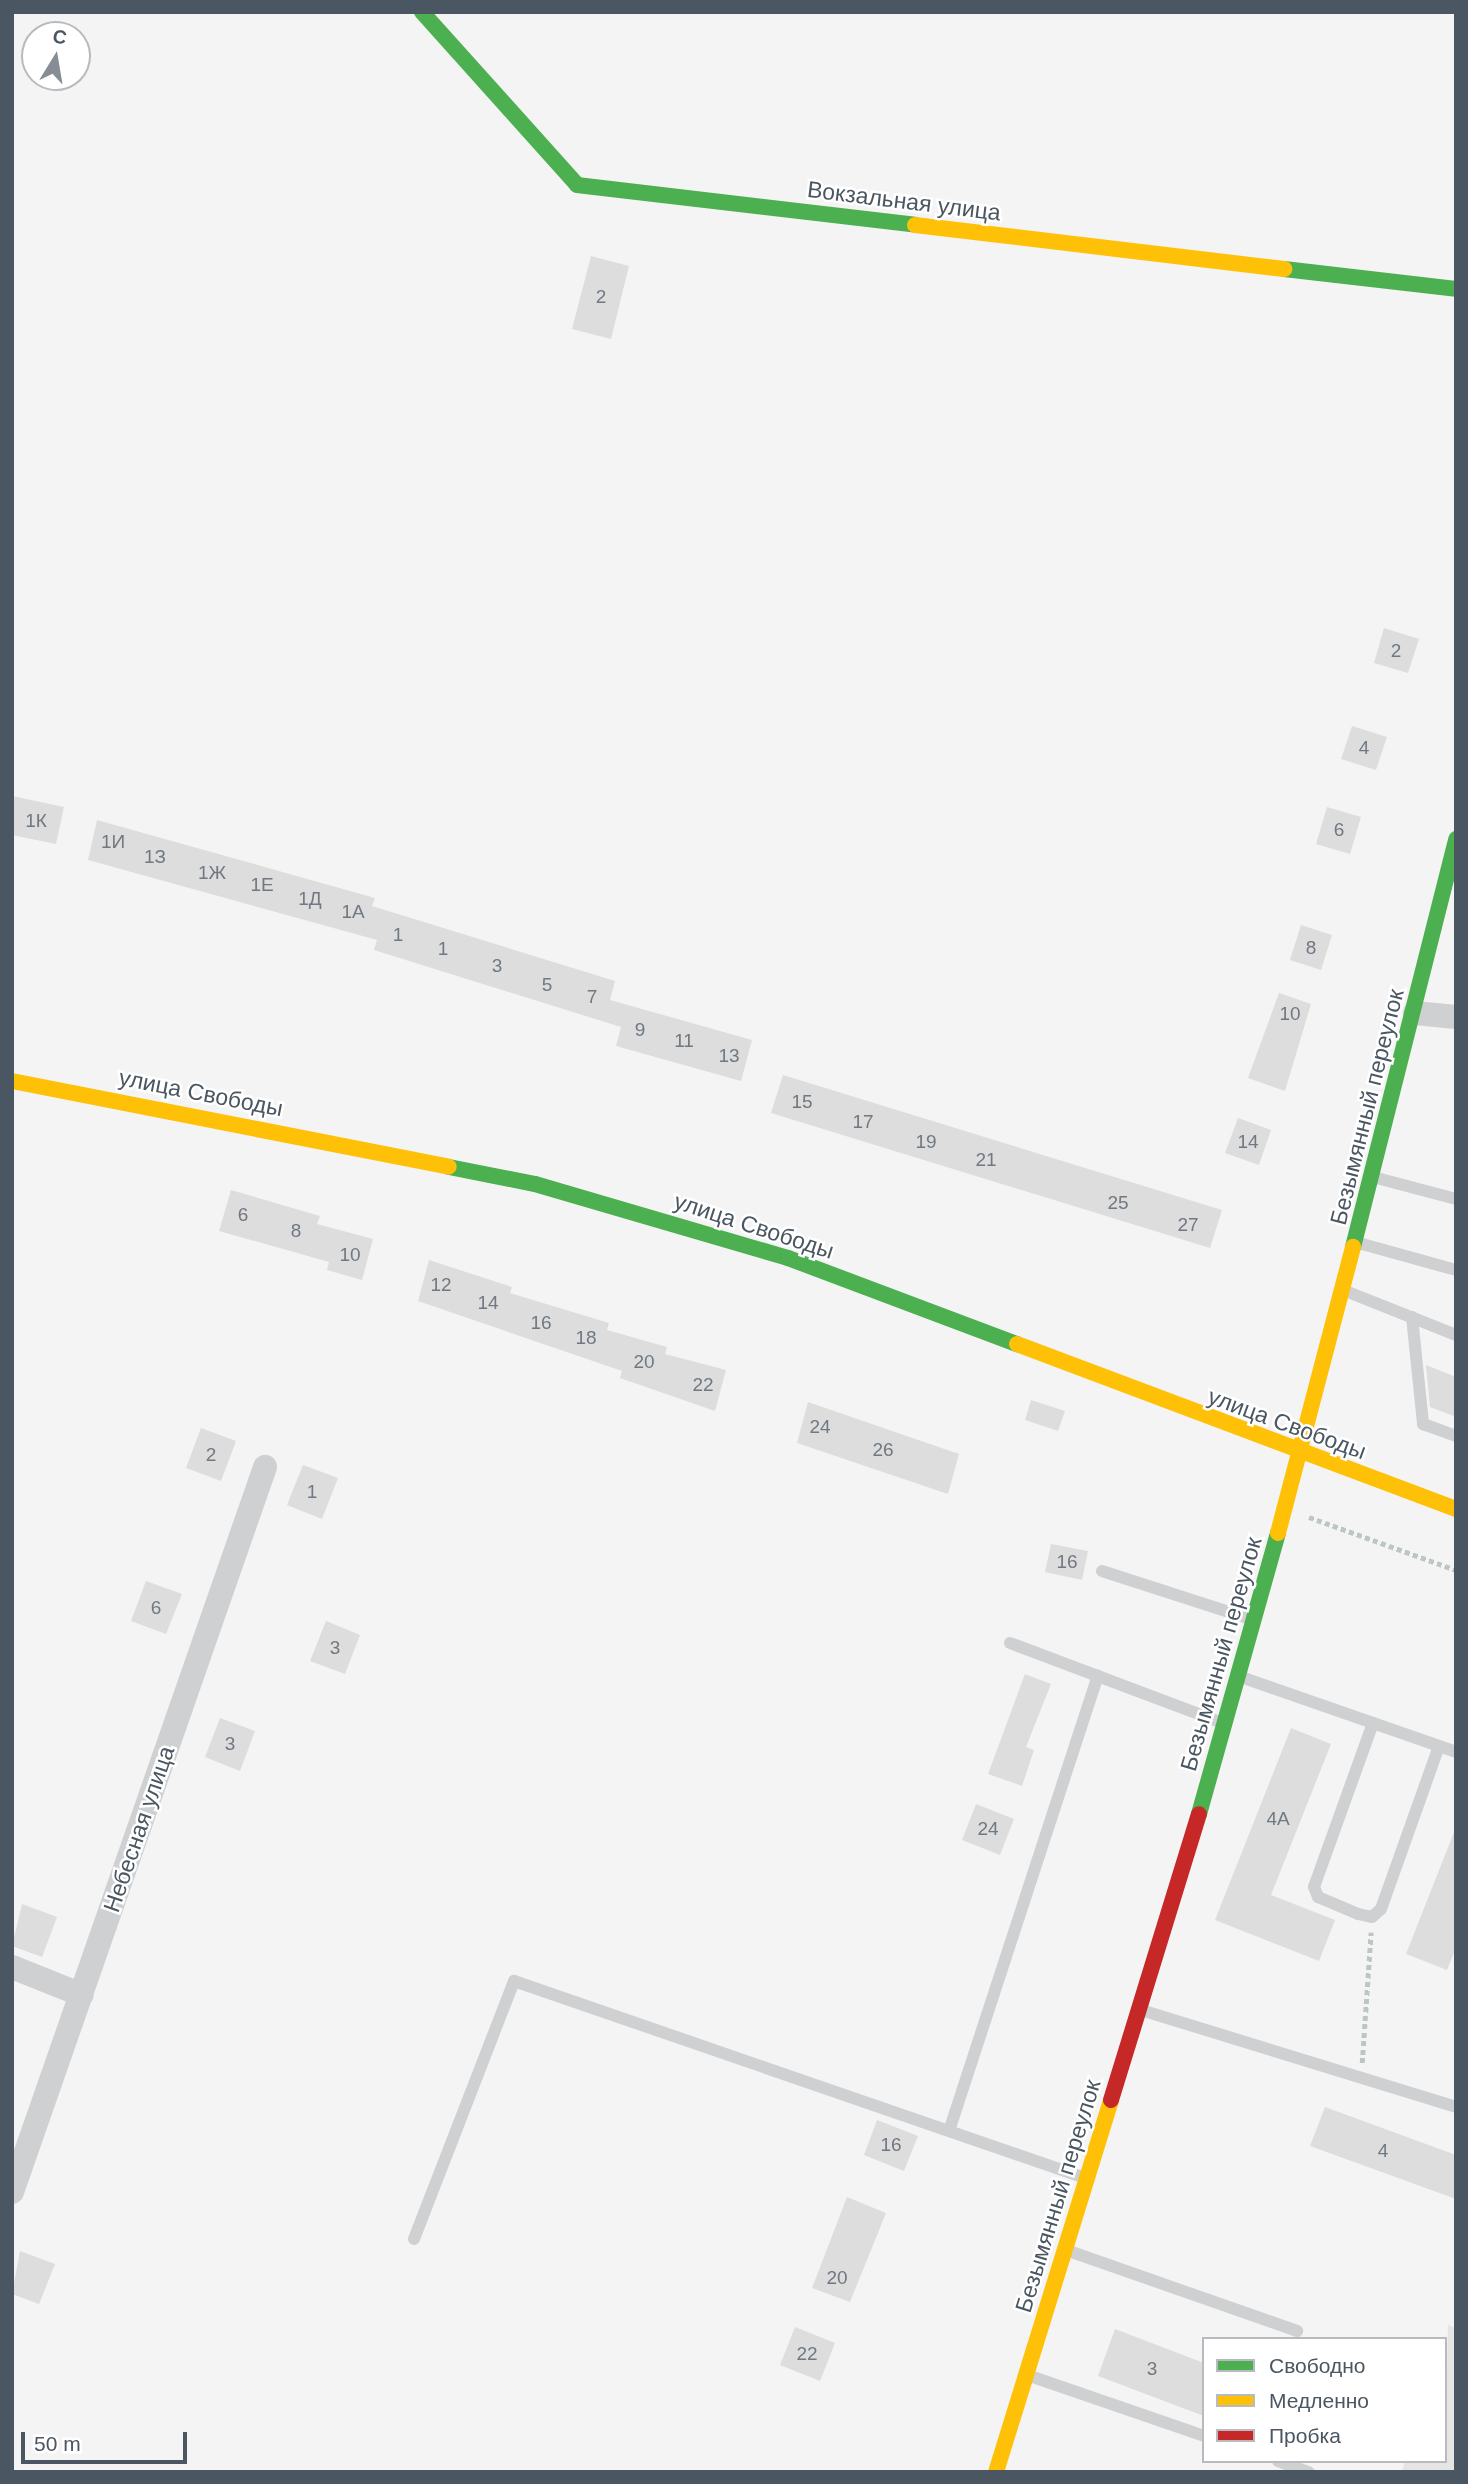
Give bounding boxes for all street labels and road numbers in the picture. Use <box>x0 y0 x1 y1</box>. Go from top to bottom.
street label: Вокзальная улица <box>806 175 1002 227</box>
street label: Безымянный переулок <box>1324 986 1410 1228</box>
street label: улица Свободы <box>117 1064 285 1122</box>
street label: улица Свободы <box>671 1187 837 1265</box>
street label: улица Свободы <box>1204 1383 1370 1465</box>
street label: Безымянный переулок <box>1174 1534 1268 1774</box>
street label: Небесная улица <box>98 1742 180 1916</box>
street label: Безымянный переулок <box>1009 2076 1107 2316</box>

